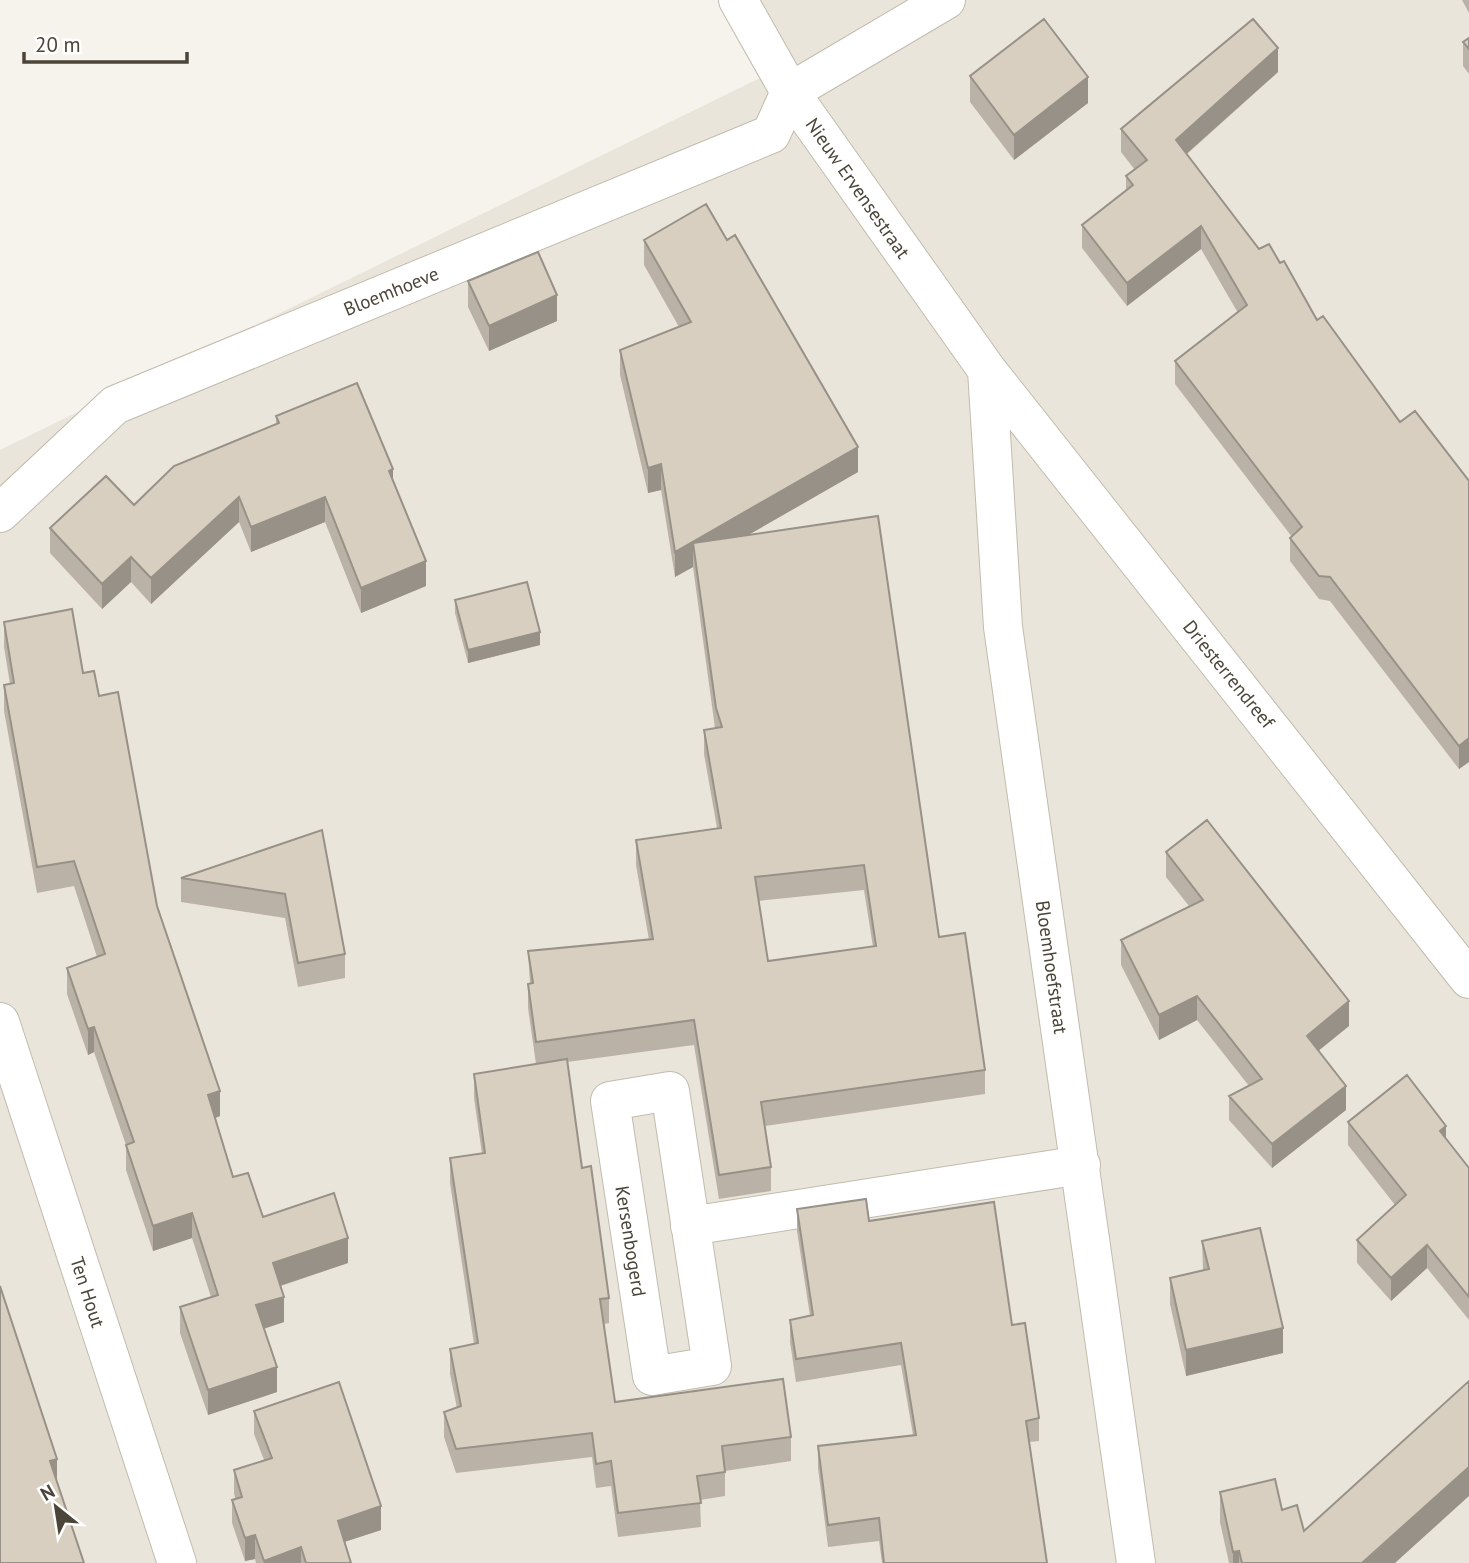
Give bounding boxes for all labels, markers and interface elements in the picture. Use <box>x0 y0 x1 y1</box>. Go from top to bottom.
scale bar <box>24 21 187 65</box>
text: 20 m <box>35 31 81 58</box>
street label: Nieuw Ervensestraat <box>801 113 916 263</box>
street label: Bloemhoeve <box>340 261 442 321</box>
street label: Driesterrendreef <box>1178 615 1281 734</box>
street label: Bloemhoefstraat <box>1031 899 1073 1036</box>
street label: Kersenbogerd <box>610 1184 652 1298</box>
street label: Ten Hout <box>65 1254 111 1331</box>
north arrow <box>21 1472 91 1542</box>
text: N <box>36 1479 59 1506</box>

